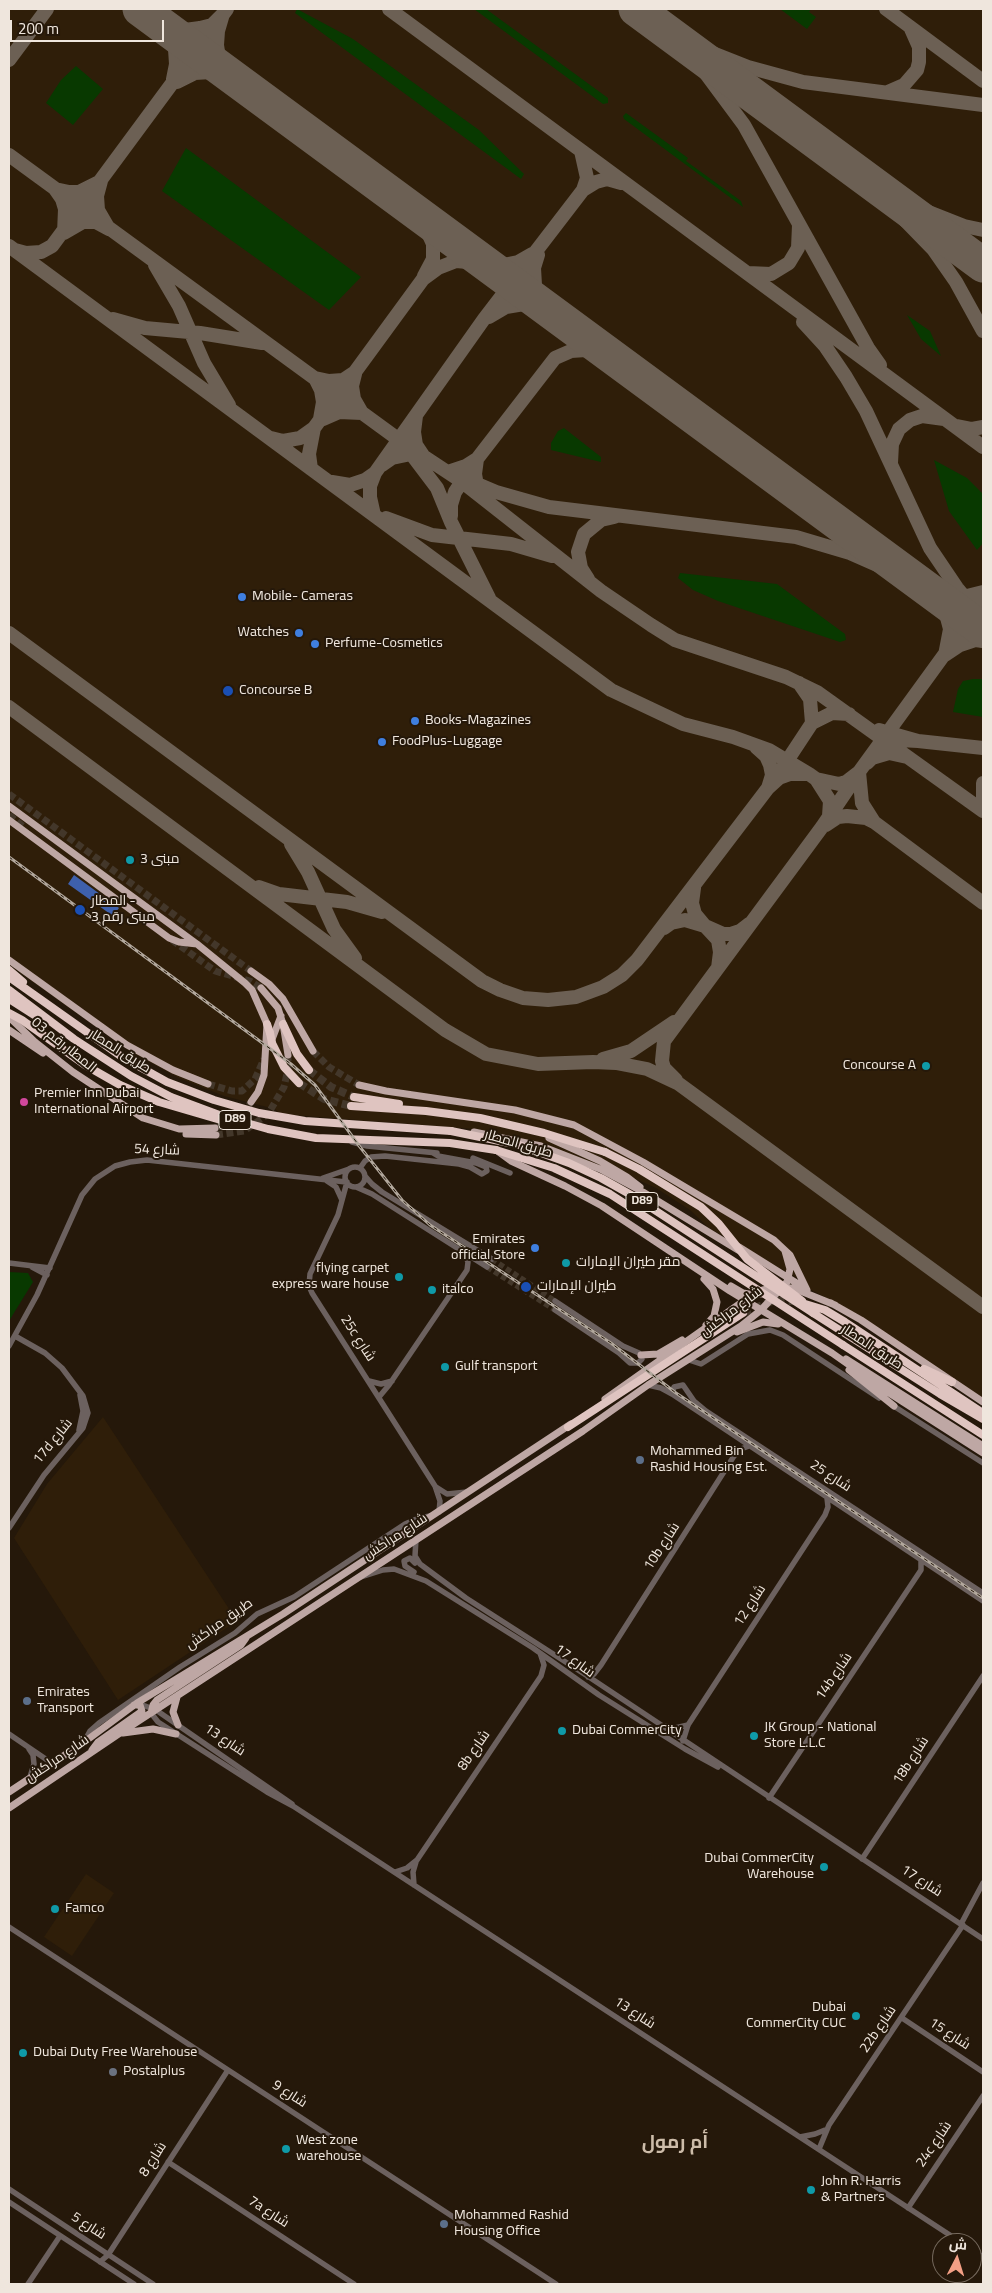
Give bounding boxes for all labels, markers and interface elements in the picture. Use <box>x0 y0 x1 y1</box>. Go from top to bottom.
scale bar <box>12 10 166 42</box>
text: 200 m <box>18 14 59 43</box>
place label: Mobile- Cameras <box>252 589 353 605</box>
marker: Mobile- Cameras <box>236 591 248 603</box>
place label: Watches <box>238 625 289 641</box>
marker: Watches <box>293 627 305 639</box>
place label: Perfume-Cosmetics <box>325 636 443 652</box>
marker: Perfume-Cosmetics <box>309 638 321 650</box>
place label: Concourse B <box>239 683 312 699</box>
marker: Concourse B <box>221 684 235 698</box>
place label: Books-Magazines <box>425 713 531 729</box>
marker: Books-Magazines <box>409 715 421 727</box>
place label: FoodPlus-Luggage <box>392 734 502 750</box>
marker: FoodPlus-Luggage <box>376 736 388 748</box>
place label: مبنى 3 <box>140 852 180 868</box>
marker: مبنى 3 <box>124 854 136 866</box>
place label: المطار - مبنى رقم 3 <box>91 894 155 926</box>
marker: المطار - مبنى رقم 3 <box>73 903 87 917</box>
street label: المطار رقم 03 <box>27 1015 99 1077</box>
street label: طريق المطار <box>85 1026 153 1078</box>
place label: Concourse A <box>843 1058 916 1074</box>
marker: Concourse A <box>920 1060 932 1072</box>
place label: Premier Inn Dubai International Airport <box>34 1086 153 1118</box>
marker: Premier Inn Dubai International Airport <box>18 1096 30 1108</box>
road number: D89 <box>219 1110 251 1130</box>
street label: طريق المطار <box>482 1127 554 1163</box>
street label: شارع 54 <box>134 1142 180 1160</box>
road number: D89 <box>626 1192 658 1212</box>
place label: Emirates official Store <box>451 1232 525 1264</box>
marker: Emirates official Store <box>529 1242 541 1254</box>
place label: مقر طيران الإمارات <box>576 1255 681 1271</box>
marker: مقر طيران الإمارات <box>560 1257 572 1269</box>
place label: flying carpet express ware house <box>272 1261 389 1294</box>
marker: flying carpet express ware house <box>393 1271 405 1283</box>
place label: طيران الإمارات <box>537 1279 616 1295</box>
marker: طيران الإمارات <box>519 1280 533 1294</box>
place label: italco <box>442 1282 474 1298</box>
marker: italco <box>426 1284 438 1296</box>
street label: شارع مراكش <box>698 1284 766 1342</box>
street label: 25c شارع <box>336 1313 378 1365</box>
street label: طريق المطار <box>837 1322 905 1374</box>
place label: Gulf transport <box>455 1359 537 1375</box>
marker: Gulf transport <box>439 1361 451 1373</box>
street label: 17d شارع <box>31 1416 77 1468</box>
place label: Mohammed Bin Rashid Housing Est. <box>650 1444 767 1476</box>
marker: Mohammed Bin Rashid Housing Est. <box>634 1454 646 1466</box>
street label: شارع 25 <box>806 1457 854 1497</box>
street label: شارع مراكش <box>361 1511 431 1565</box>
street label: 10b شارع <box>641 1520 685 1574</box>
street label: شارع 12 <box>731 1582 771 1630</box>
street label: طريق مراكش <box>183 1596 257 1654</box>
street label: شارع 17 <box>551 1642 597 1682</box>
street label: 14b شارع <box>813 1650 857 1704</box>
place label: Emirates Transport <box>37 1685 94 1718</box>
marker: Emirates Transport <box>21 1695 33 1707</box>
place label: JK Group - National Store L.L.C <box>764 1720 877 1752</box>
street label: شارع 13 <box>200 1721 248 1761</box>
place label: Dubai CommerCity <box>572 1723 682 1739</box>
marker: Dubai CommerCity <box>556 1725 568 1737</box>
street label: 8b شارع <box>455 1728 495 1774</box>
marker: JK Group - National Store L.L.C <box>748 1730 760 1742</box>
street label: شارع مراكش <box>23 1733 93 1787</box>
street label: 18b شارع <box>890 1734 934 1788</box>
place label: Dubai CommerCity Warehouse <box>704 1851 814 1884</box>
marker: Dubai CommerCity Warehouse <box>818 1861 830 1873</box>
street label: شارع 17 <box>897 1862 945 1902</box>
place label: Famco <box>65 1901 104 1917</box>
marker: Famco <box>49 1903 61 1915</box>
street label: شارع 13 <box>610 1994 658 2034</box>
place label: Dubai CommerCity CUC <box>746 2000 846 2032</box>
street label: 22b شارع <box>857 2003 901 2057</box>
marker: Dubai CommerCity CUC <box>850 2010 862 2022</box>
street label: شارع 15 <box>925 2015 973 2055</box>
place label: Dubai Duty Free Warehouse <box>33 2045 197 2061</box>
marker: Dubai Duty Free Warehouse <box>17 2047 29 2059</box>
place label: Postalplus <box>123 2064 185 2080</box>
marker: Postalplus <box>107 2066 119 2078</box>
street label: شارع 9 <box>268 2078 310 2112</box>
street label: 24c شارع <box>914 2119 956 2171</box>
place label: West zone warehouse <box>296 2133 361 2166</box>
district label: أم رمول <box>642 2133 708 2155</box>
street label: شارع 8 <box>137 2139 171 2181</box>
marker: West zone warehouse <box>280 2143 292 2155</box>
place label: John R. Harris & Partners <box>821 2174 901 2206</box>
marker: John R. Harris & Partners <box>805 2184 817 2196</box>
street label: 7a شارع <box>245 2194 291 2232</box>
place label: Mohammed Rashid Housing Office <box>454 2208 569 2240</box>
street label: شارع 5 <box>67 2210 109 2244</box>
marker: Mohammed Rashid Housing Office <box>438 2218 450 2230</box>
text: ش <box>948 2230 968 2258</box>
north arrow <box>932 2233 982 2283</box>

